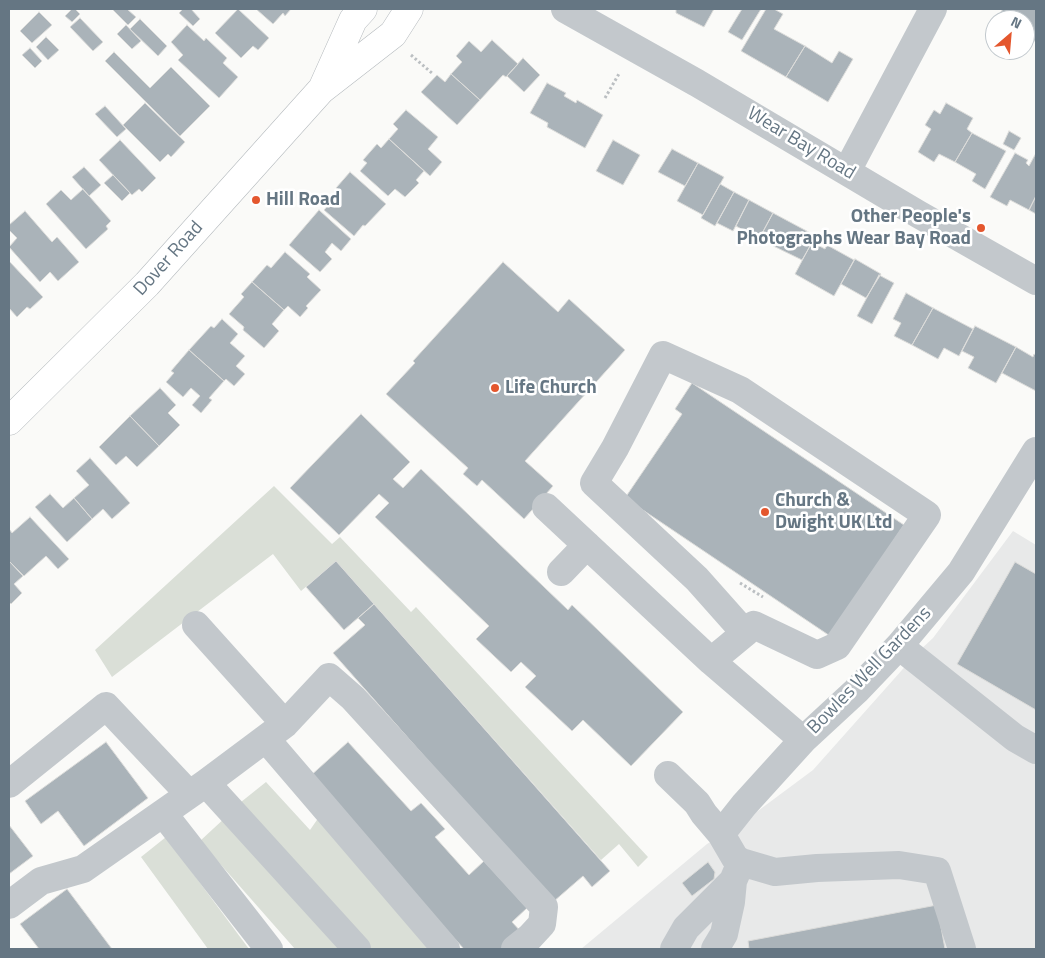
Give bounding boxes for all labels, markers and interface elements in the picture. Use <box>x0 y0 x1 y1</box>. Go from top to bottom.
north arrow <box>985 10 1035 60</box>
text: N <box>1007 11 1026 34</box>
street label: Wear Bay Road <box>743 103 859 185</box>
place label: Hill Road <box>266 189 340 211</box>
marker: Hill Road <box>250 194 262 206</box>
place label: Other People's Photographs Wear Bay Road <box>737 206 971 250</box>
street label: Dover Road <box>130 217 208 301</box>
marker: Other People's Photographs Wear Bay Road <box>975 222 987 234</box>
place label: Life Church <box>505 377 597 399</box>
marker: Life Church <box>489 382 501 394</box>
place label: Church & Dwight UK Ltd <box>775 490 892 534</box>
marker: Church & Dwight UK Ltd <box>759 506 771 518</box>
street label: Bowles Well Gardens <box>803 603 937 739</box>

